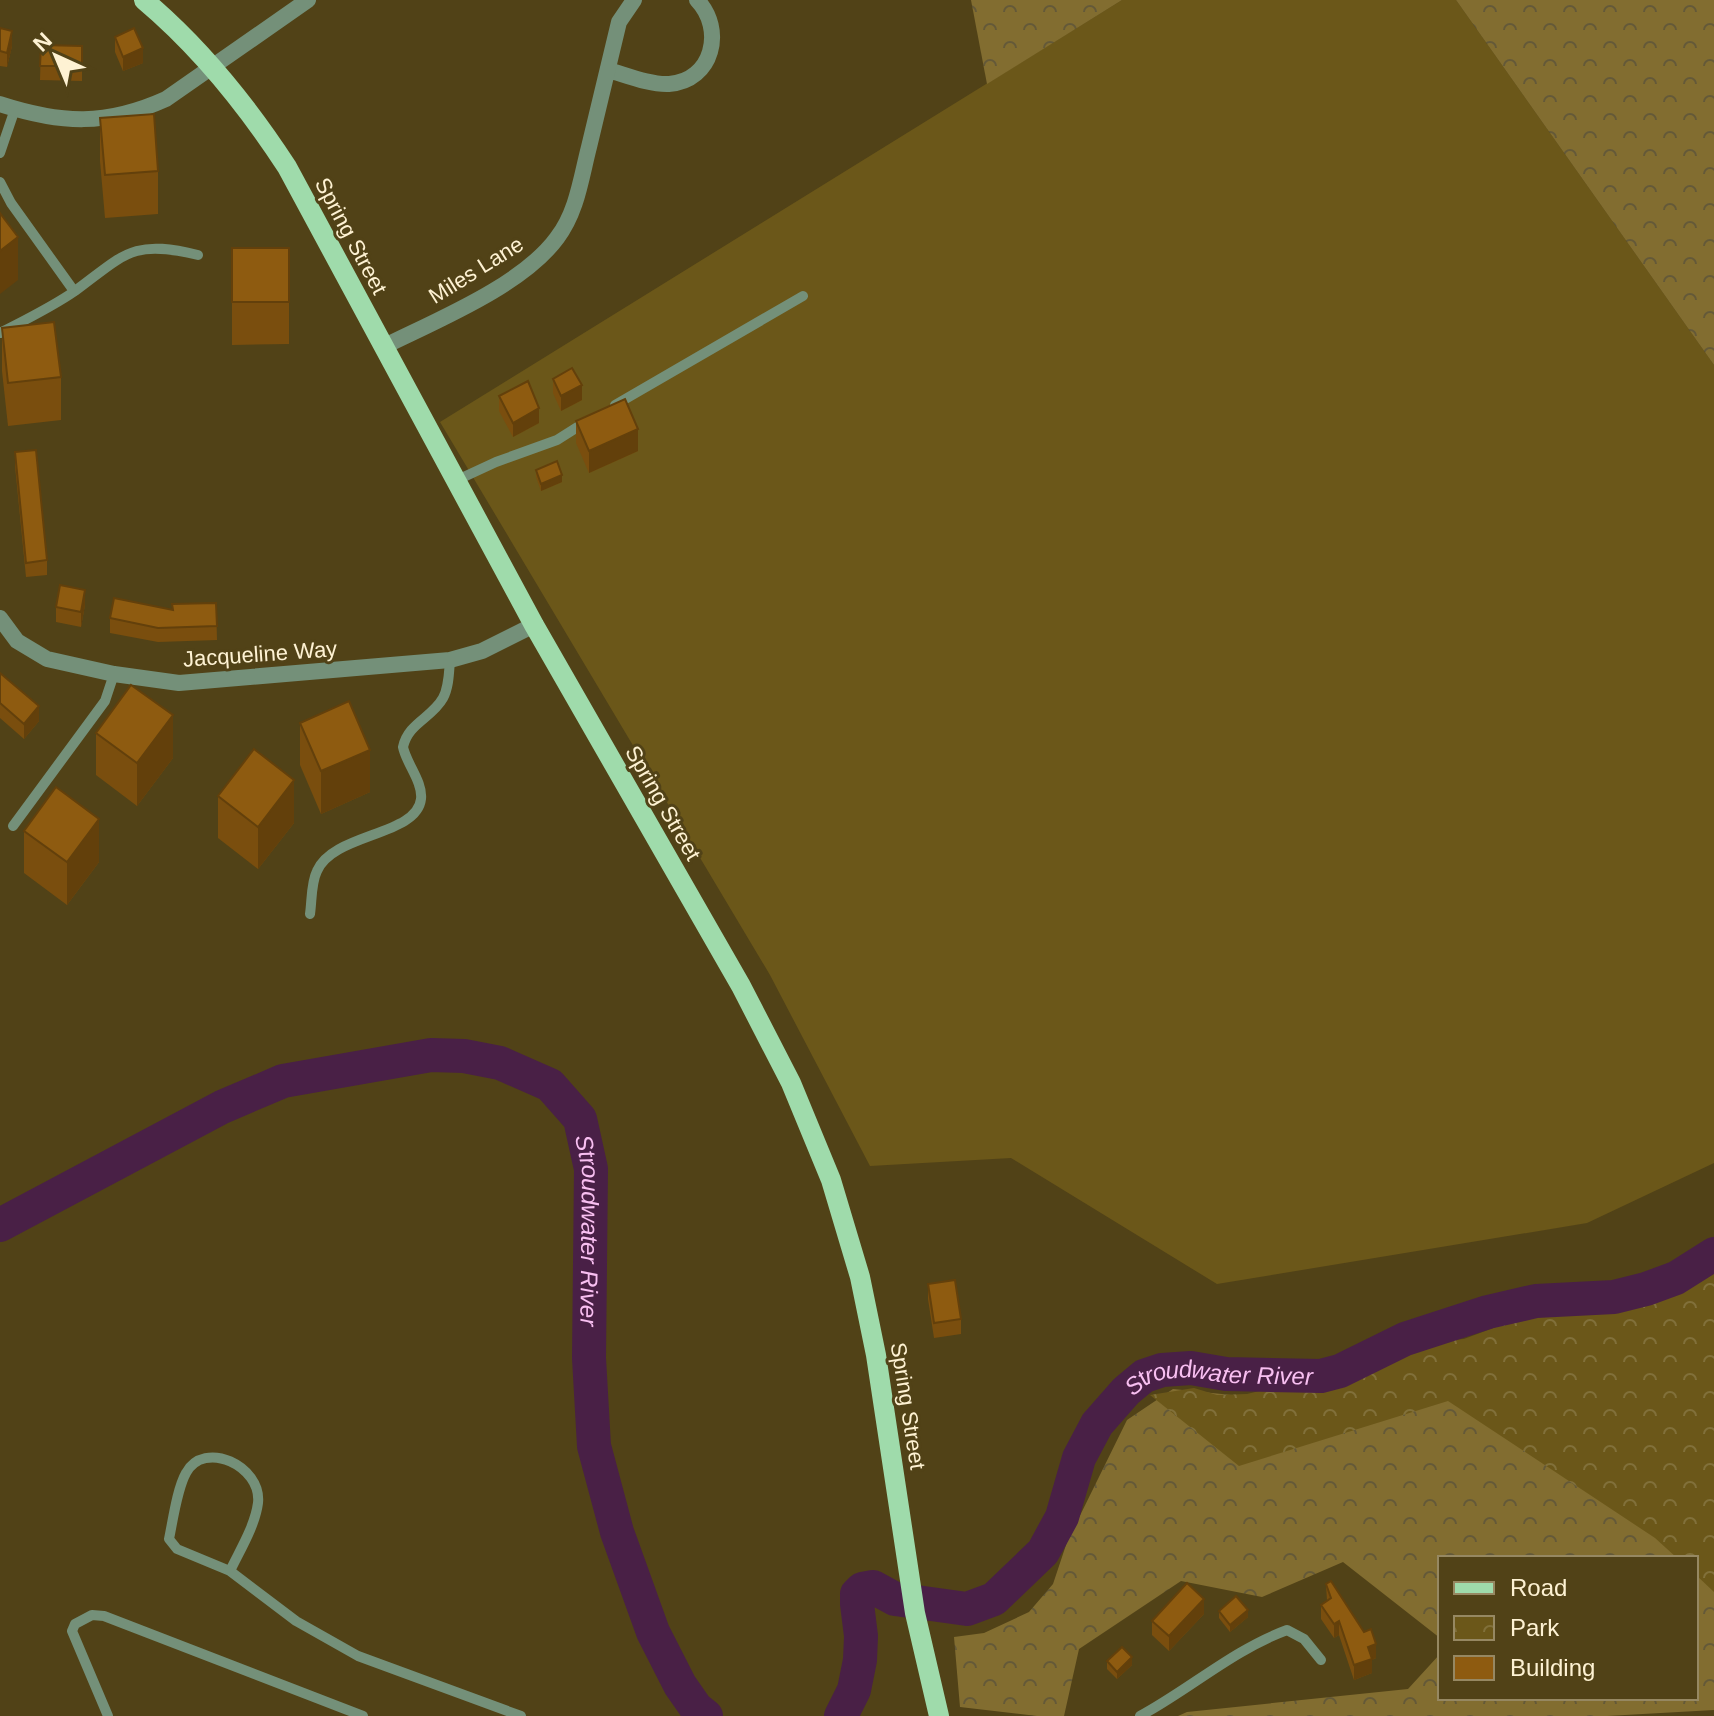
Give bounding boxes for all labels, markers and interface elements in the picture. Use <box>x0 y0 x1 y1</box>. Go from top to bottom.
north arrow <box>16 16 96 96</box>
text: N <box>28 27 57 56</box>
street label: Spring Street <box>310 173 392 299</box>
street label: Miles Lane <box>424 231 528 309</box>
street label: Jacqueline Way <box>182 636 338 672</box>
street label: Spring Street <box>620 741 706 865</box>
water label: Stroudwater River <box>570 1132 605 1327</box>
street label: Spring Street <box>886 1341 930 1471</box>
water label: Stroudwater River <box>1119 1354 1314 1400</box>
legend <box>1438 1556 1698 1700</box>
text: Road <box>1510 1574 1567 1601</box>
text: Park <box>1510 1614 1560 1641</box>
text: Building <box>1510 1654 1595 1681</box>

